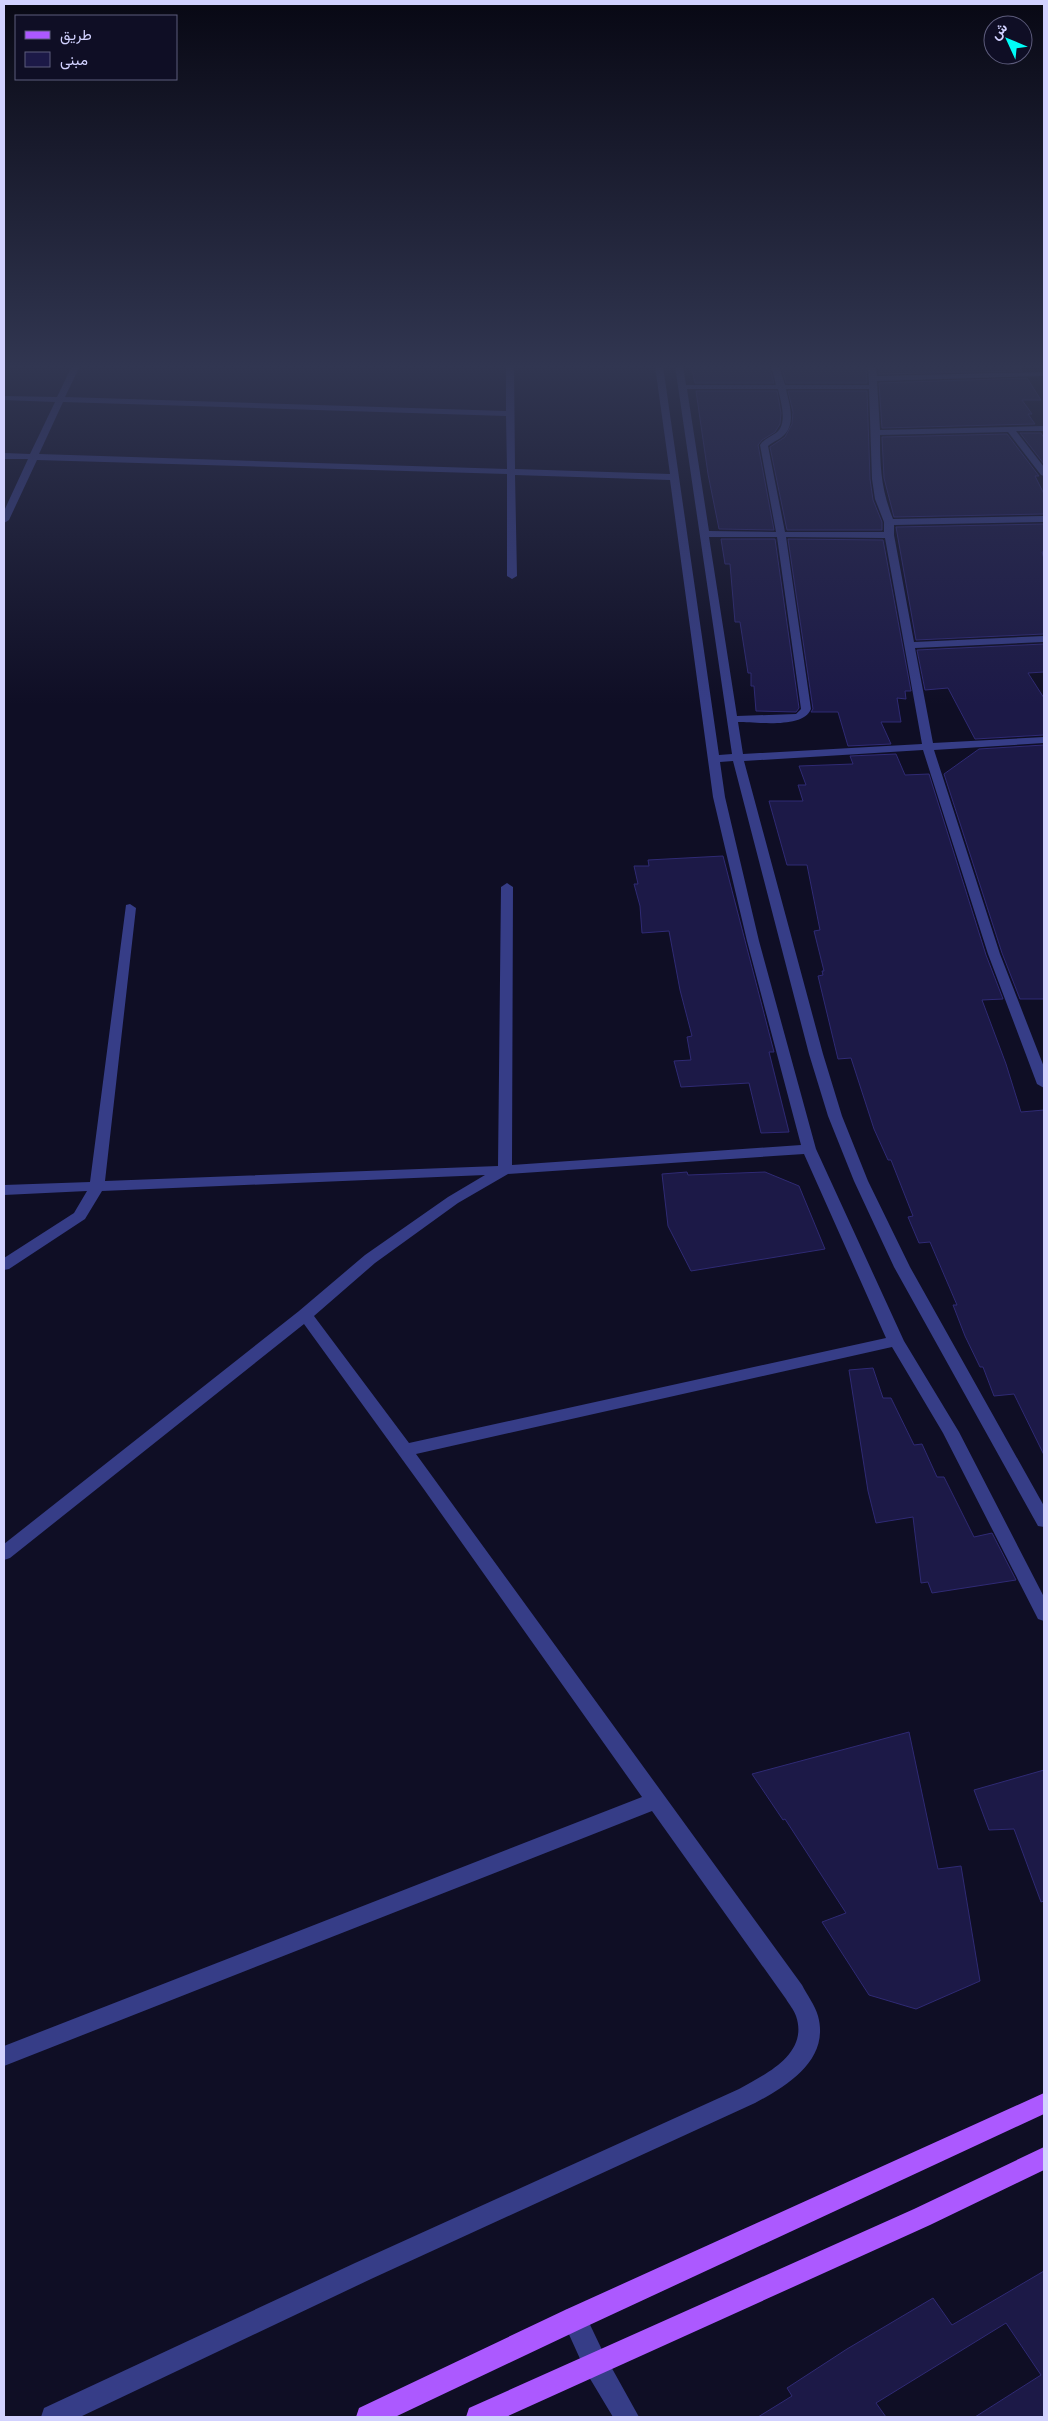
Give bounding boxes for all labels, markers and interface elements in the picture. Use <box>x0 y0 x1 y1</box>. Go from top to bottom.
legend <box>15 15 178 80</box>
north arrow <box>983 15 1033 65</box>
text: ش <box>986 19 1011 43</box>
text: طريق <box>60 25 92 45</box>
text: مبنى <box>60 50 88 70</box>

